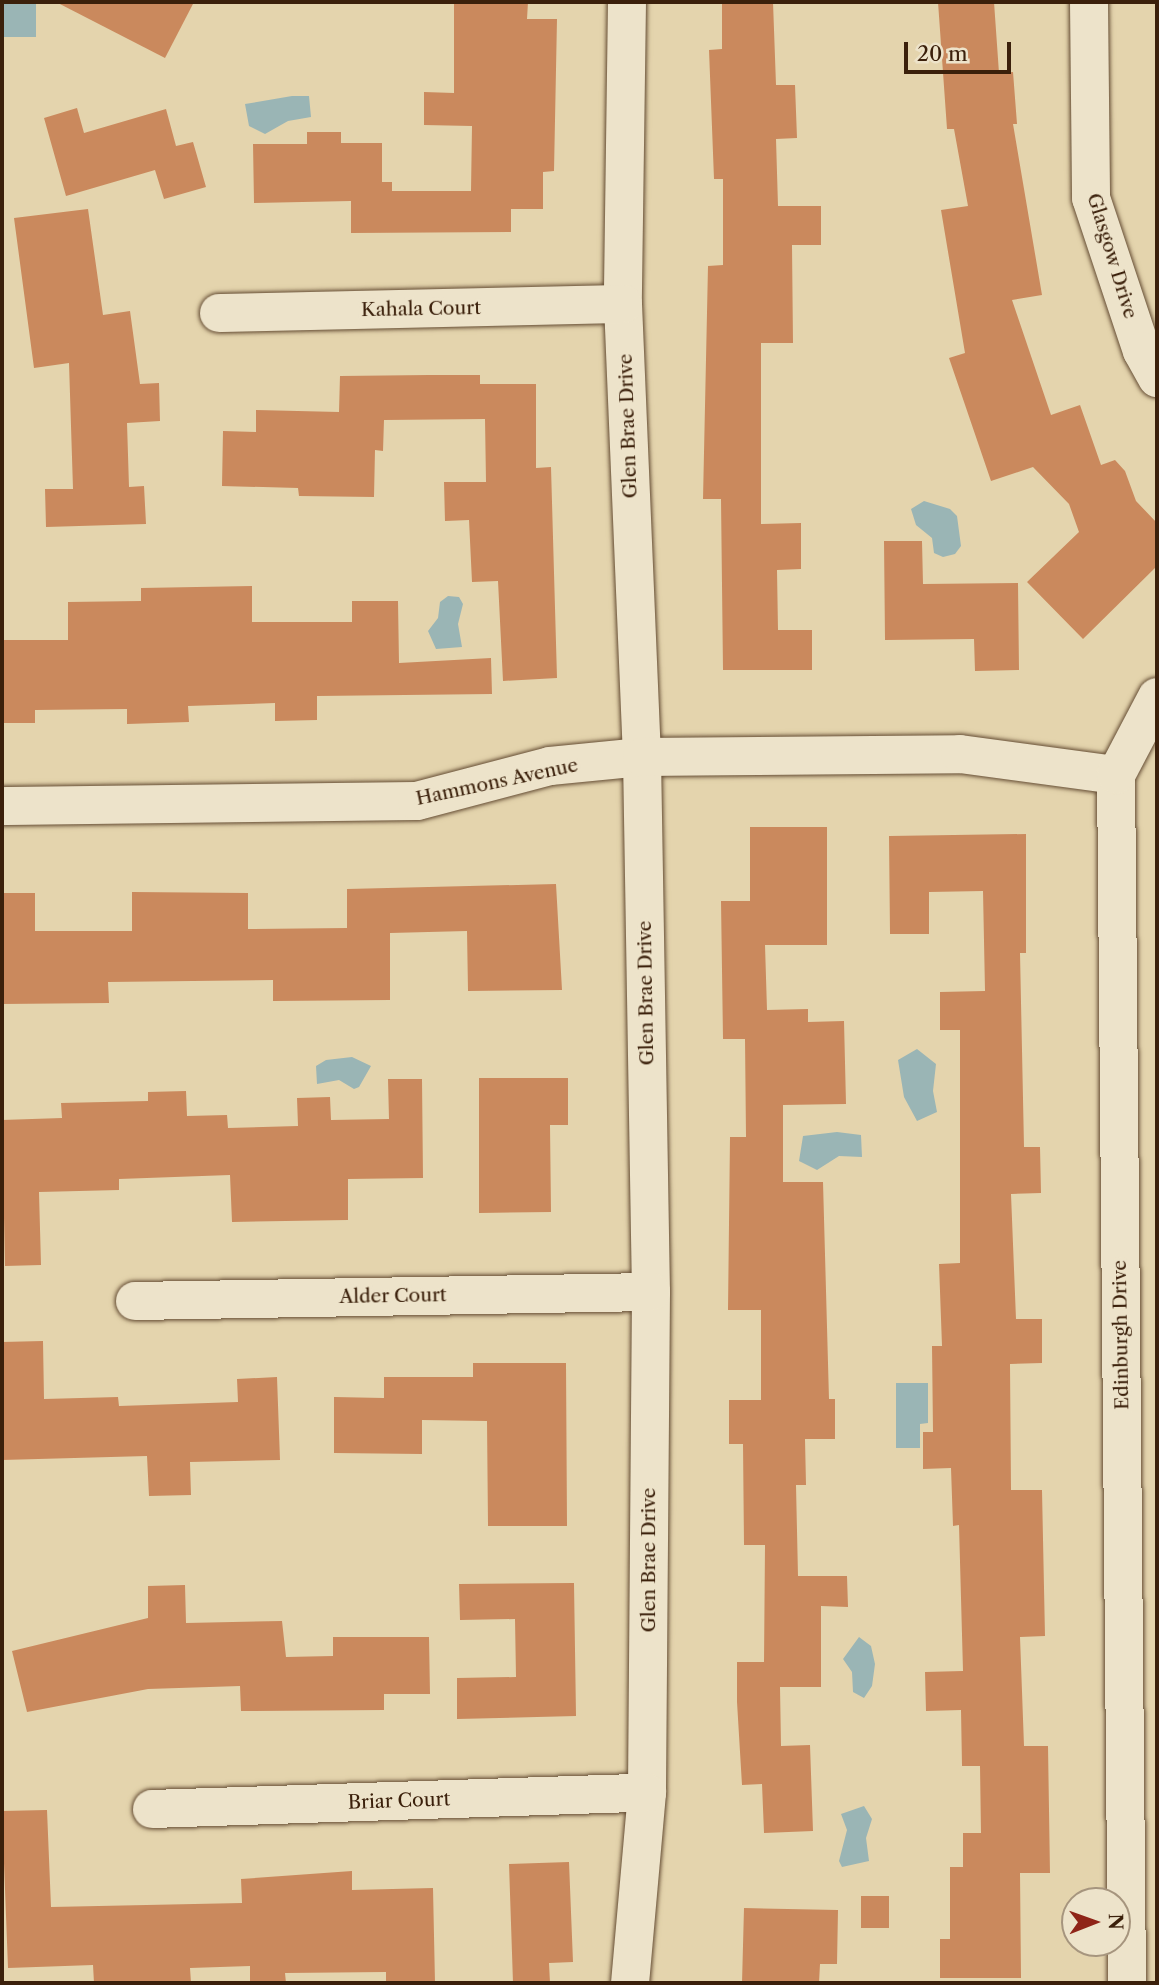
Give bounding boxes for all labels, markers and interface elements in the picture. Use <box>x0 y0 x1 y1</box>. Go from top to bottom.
scale bar <box>907 28 1014 72</box>
text: 20 m <box>917 41 968 66</box>
street label: Glasgow Drive <box>1082 190 1142 322</box>
street label: Kahala Court <box>361 297 481 321</box>
street label: Glen Brae Drive <box>614 353 642 499</box>
street label: Hammons Avenue <box>413 754 581 810</box>
street label: Glen Brae Drive <box>633 920 659 1066</box>
street label: Edinburgh Drive <box>1108 1260 1134 1410</box>
street label: Alder Court <box>339 1284 447 1308</box>
street label: Glen Brae Drive <box>638 1488 660 1632</box>
street label: Briar Court <box>347 1788 451 1814</box>
north arrow <box>1061 1887 1131 1957</box>
text: N <box>1104 1913 1127 1930</box>

